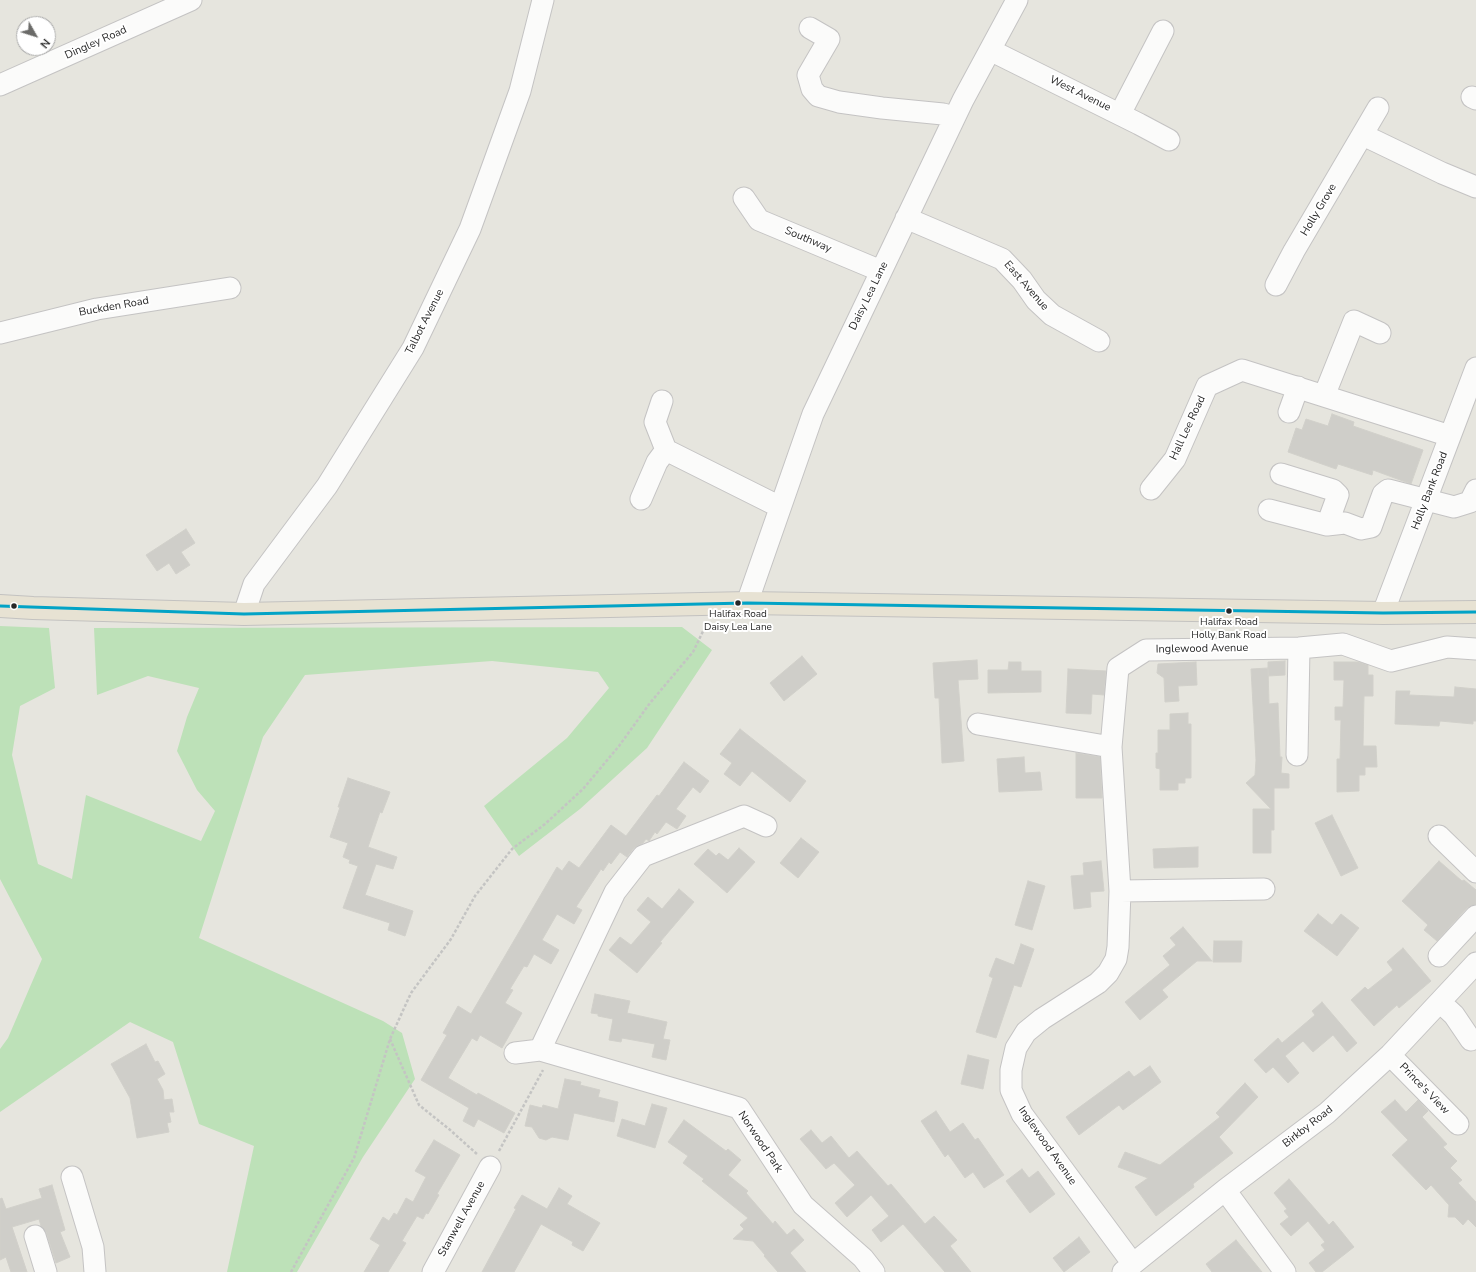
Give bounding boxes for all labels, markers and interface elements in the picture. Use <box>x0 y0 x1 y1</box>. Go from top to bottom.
north arrow <box>16 16 56 56</box>
street label: Dingley Road <box>63 23 129 63</box>
text: N <box>37 35 53 51</box>
street label: West Avenue <box>1047 73 1113 115</box>
street label: Holly Grove <box>1298 181 1340 239</box>
street label: Southway <box>783 224 833 256</box>
street label: East Avenue <box>1001 258 1051 314</box>
street label: Daisy Lea Lane <box>847 260 891 332</box>
street label: Talbot Avenue <box>403 287 447 357</box>
street label: Buckden Road <box>78 294 150 320</box>
street label: Hall Lee Road <box>1167 394 1209 462</box>
street label: Holly Bank Road <box>1409 450 1451 532</box>
marker: Halifax Road Daisy Lea Lane <box>733 598 743 608</box>
unlabelled marker <box>9 601 19 611</box>
marker: Halifax Road Holly Bank Road <box>1224 606 1234 616</box>
place label: Halifax Road Daisy Lea Lane <box>704 609 772 632</box>
place label: Halifax Road Holly Bank Road <box>1191 617 1267 640</box>
street label: Inglewood Avenue <box>1156 642 1248 656</box>
street label: Prince's View <box>1396 1061 1452 1117</box>
street label: Birkby Road <box>1280 1103 1336 1151</box>
street label: Inglewood Avenue <box>1015 1104 1079 1188</box>
street label: Norwood Park <box>735 1109 785 1175</box>
street label: Stanwell Avenue <box>436 1179 488 1259</box>

